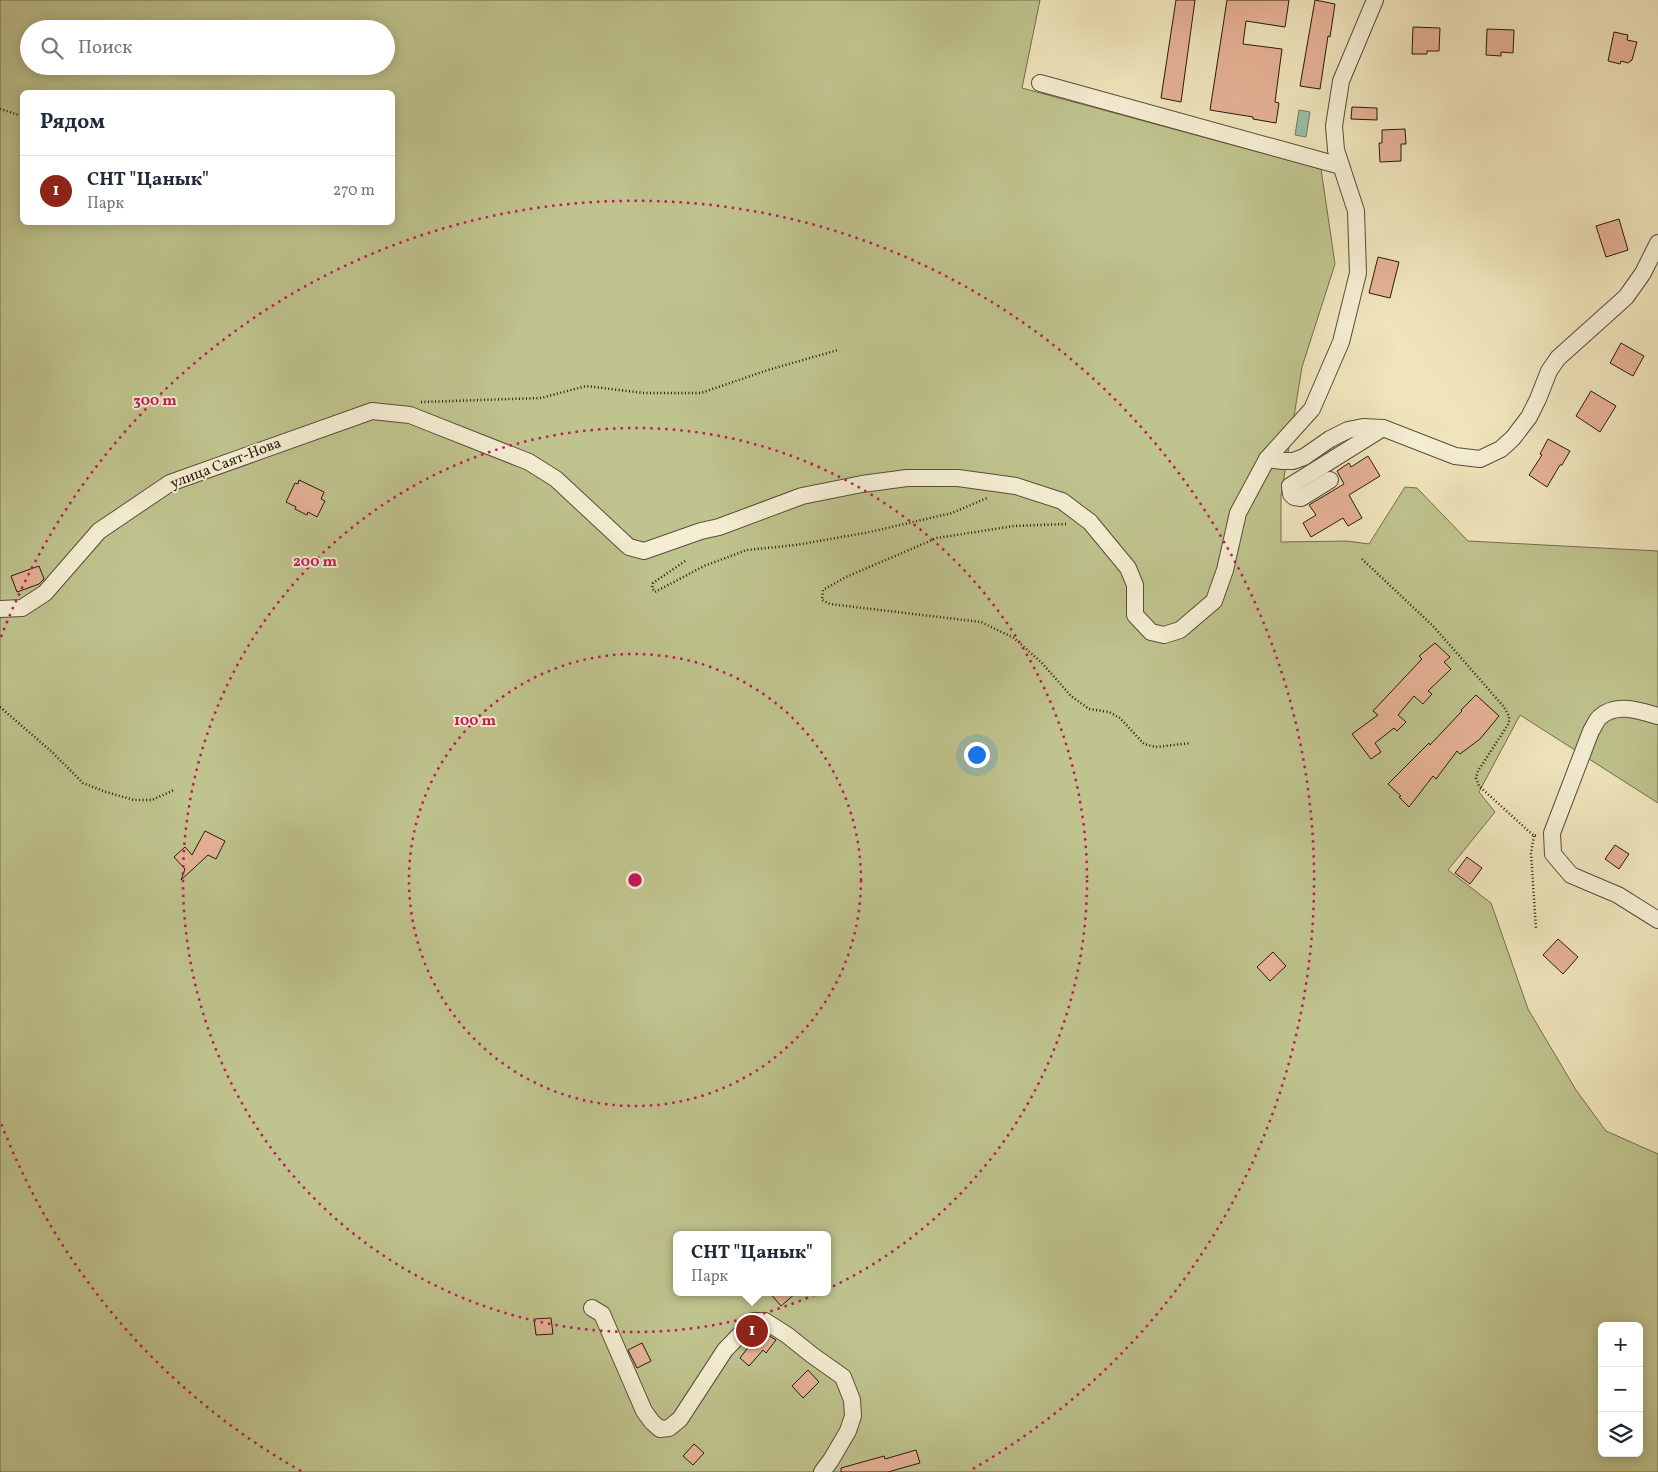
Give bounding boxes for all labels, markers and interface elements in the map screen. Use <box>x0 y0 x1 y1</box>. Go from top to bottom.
search box <box>20 20 395 75</box>
icon: search <box>38 34 66 62</box>
text: Поиск <box>78 35 132 61</box>
text: Рядом <box>40 108 105 137</box>
text: СНТ "Цанык" <box>87 167 209 193</box>
text: 1 <box>53 180 59 202</box>
text: 270 m <box>333 180 375 202</box>
text: Парк <box>87 193 124 215</box>
text: 300 m <box>133 391 177 412</box>
street label: улица Саят-Нова <box>167 433 285 495</box>
text: 200 m <box>293 552 337 573</box>
text: 100 m <box>454 711 497 732</box>
your location <box>964 742 990 768</box>
centre of rings <box>626 871 644 889</box>
popup <box>673 1231 831 1296</box>
text: СНТ "Цанык" <box>691 1240 813 1266</box>
text: Парк <box>691 1266 728 1288</box>
pin: 1 <box>736 1312 768 1350</box>
map controls <box>1598 1322 1643 1457</box>
button: + <box>1598 1322 1643 1367</box>
button: − <box>1598 1367 1643 1412</box>
button: layers <box>1598 1412 1643 1457</box>

